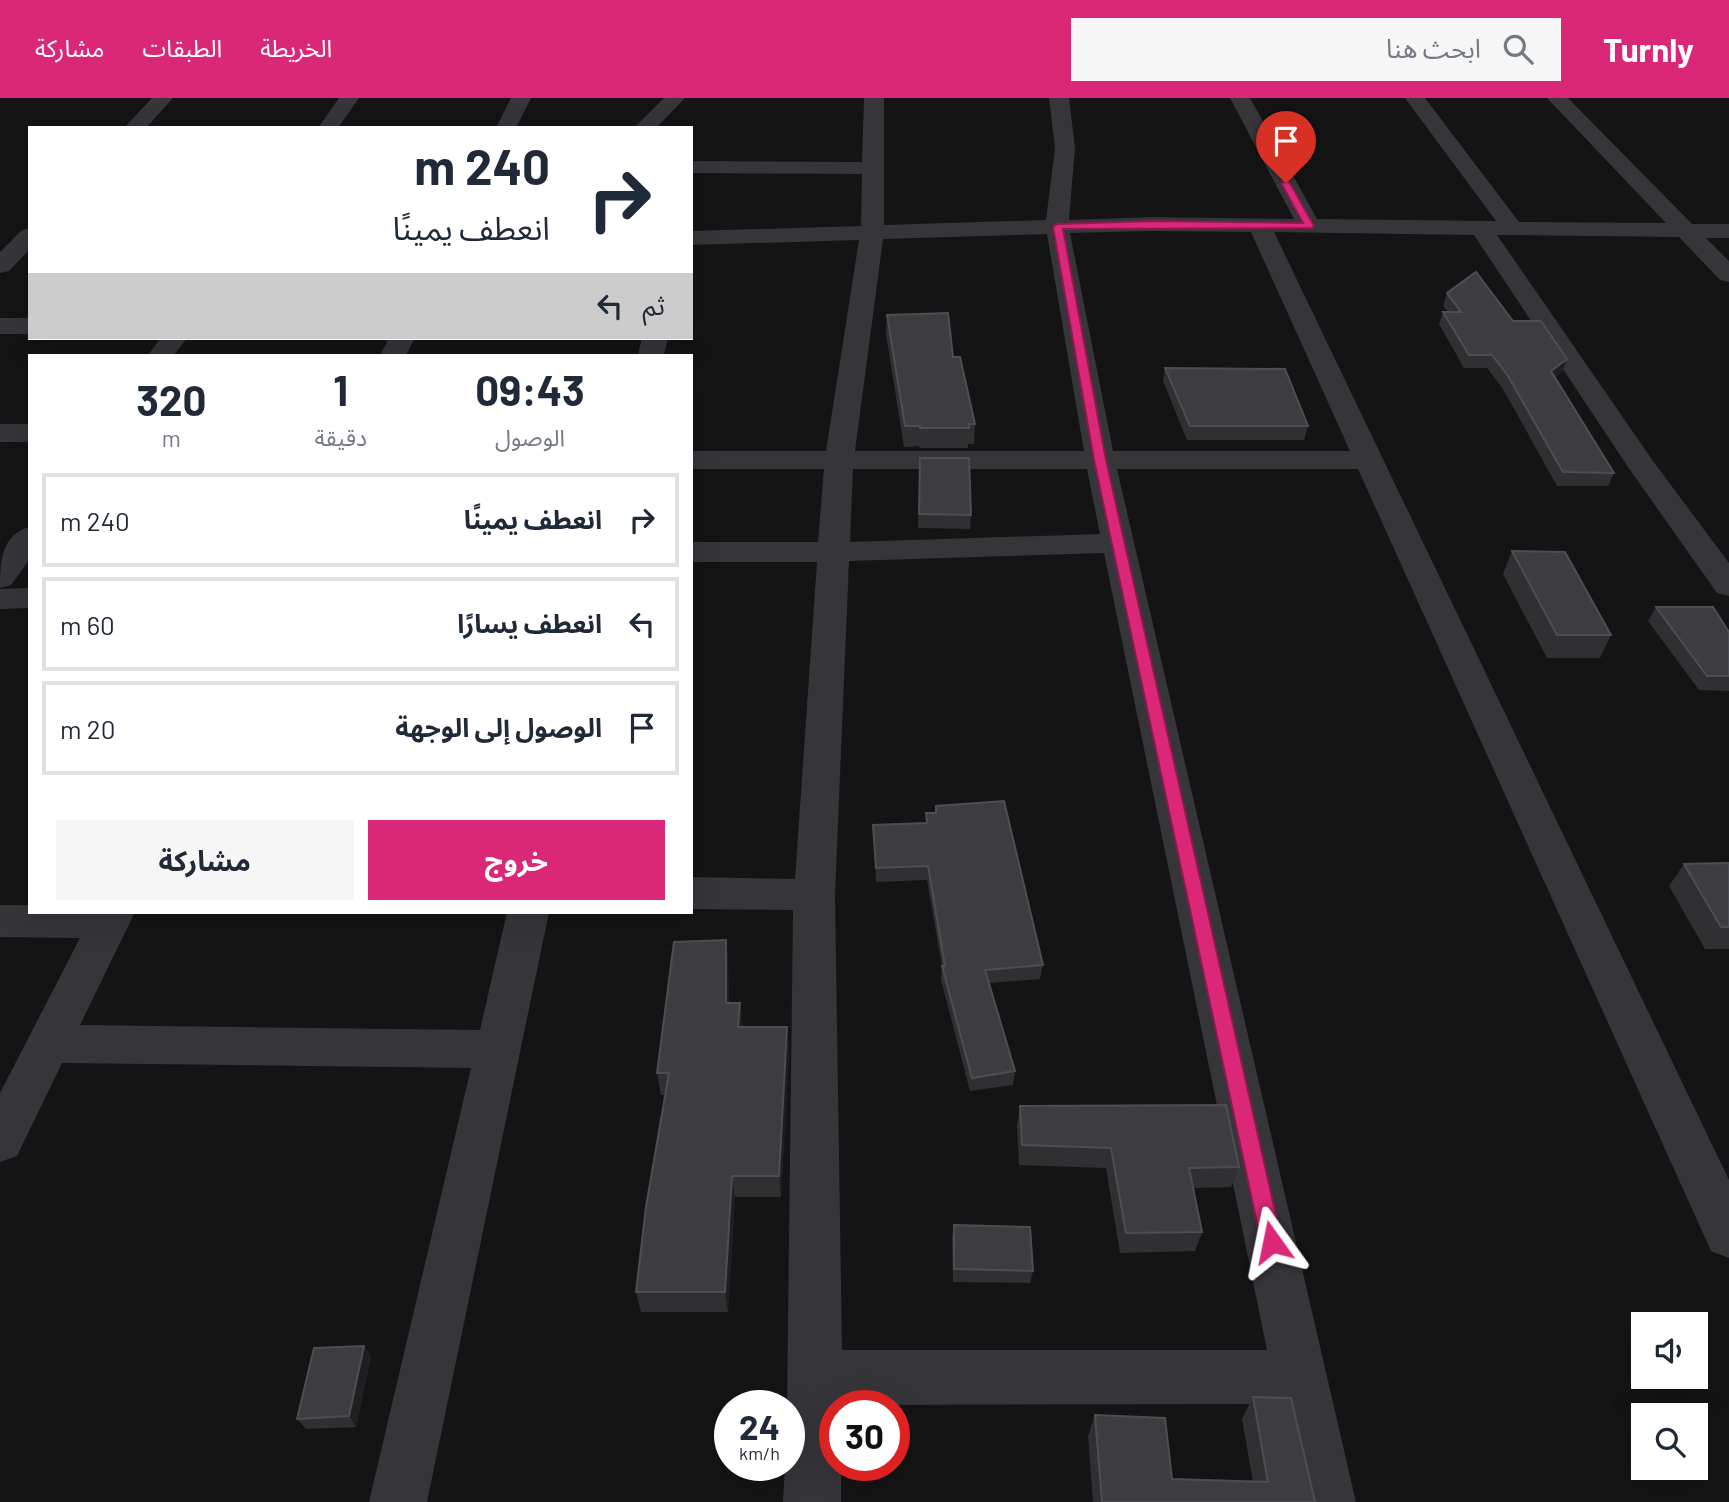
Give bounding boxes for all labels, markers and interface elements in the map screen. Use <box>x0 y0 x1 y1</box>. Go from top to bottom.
search box <box>1071 18 1561 81</box>
text: Turnly <box>1603 29 1694 69</box>
icon: search <box>1499 30 1537 68</box>
text: ابحث هنا <box>1386 32 1481 63</box>
text: مشاركة <box>35 33 104 62</box>
text: الطبقات <box>142 33 222 62</box>
text: الخريطة <box>260 33 332 62</box>
pin <box>1256 111 1316 183</box>
icon: arrive <box>1267 122 1305 160</box>
text: 240 m <box>414 136 550 195</box>
icon: right <box>574 154 665 245</box>
text: انعطف يمينًا <box>393 208 550 246</box>
icon: left <box>591 287 629 325</box>
text: ثم <box>643 289 665 320</box>
text: 1 <box>333 364 348 414</box>
text: 09:43 <box>475 364 585 414</box>
text: 320 <box>136 374 206 424</box>
text: دقيقة <box>315 423 367 451</box>
text: الوصول <box>495 423 565 451</box>
text: m <box>162 424 181 452</box>
icon: right <box>623 501 661 539</box>
text: انعطف يمينًا <box>464 503 602 534</box>
text: 240 m <box>60 505 130 536</box>
icon: left <box>623 605 661 643</box>
text: انعطف يسارًا <box>457 607 602 638</box>
text: 60 m <box>60 609 115 640</box>
icon: arrive <box>623 709 661 747</box>
text: الوصول إلى الوجهة <box>395 711 602 742</box>
text: 20 m <box>60 713 115 744</box>
button: مشاركة <box>56 820 354 900</box>
button: خروج <box>368 820 665 900</box>
position arrow <box>1235 1205 1309 1279</box>
map controls <box>1631 1312 1708 1480</box>
button: sound <box>1631 1312 1708 1389</box>
speed limit sign: 30 <box>819 1390 910 1481</box>
button: search <box>1631 1403 1708 1480</box>
text: 24 <box>739 1405 780 1447</box>
text: km/h <box>739 1442 780 1464</box>

